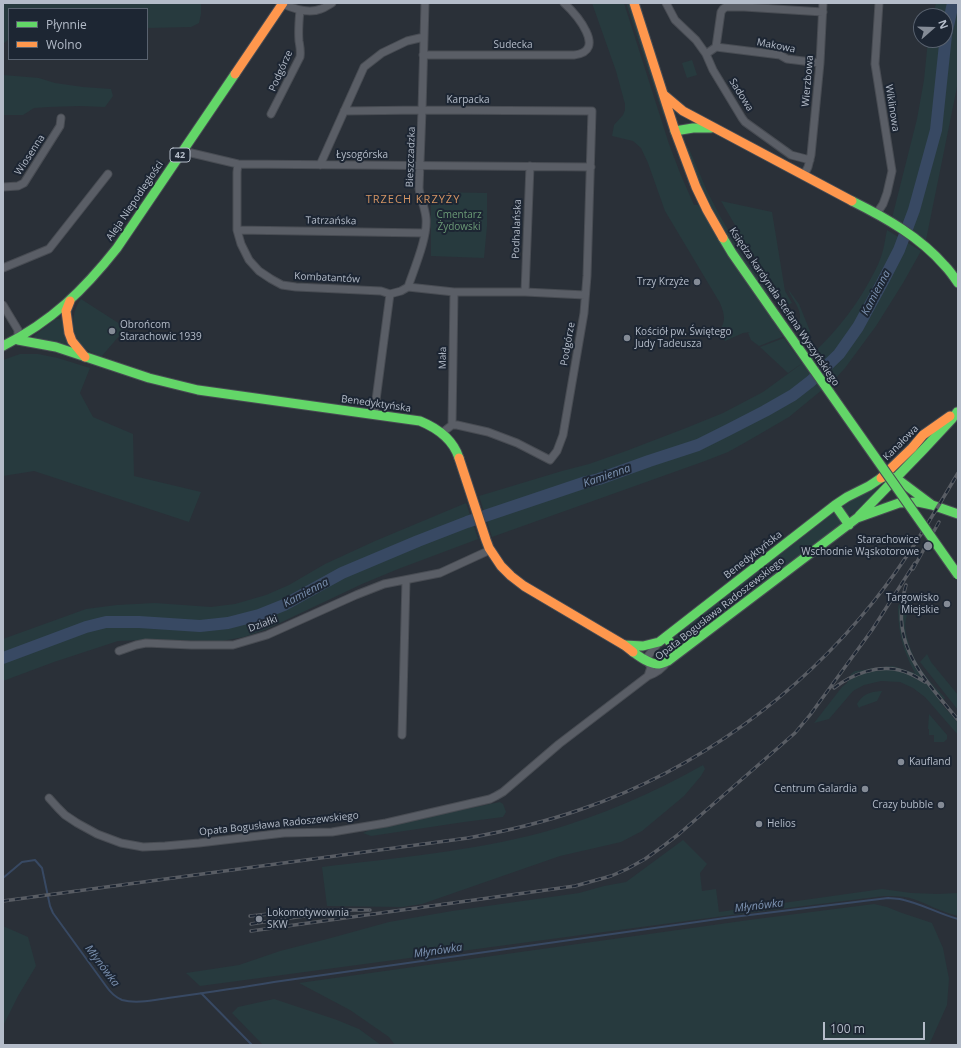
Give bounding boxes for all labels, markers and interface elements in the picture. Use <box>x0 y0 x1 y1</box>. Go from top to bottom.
legend <box>8 8 148 60</box>
north arrow <box>913 8 953 48</box>
text: Płynnie <box>46 16 87 33</box>
text: N <box>935 17 952 31</box>
text: Wolno <box>46 36 82 53</box>
street label: Makowa <box>756 36 796 56</box>
street label: Sudecka <box>494 39 532 51</box>
street label: Podgórze <box>267 48 295 94</box>
street label: Wierzbowa <box>800 55 816 107</box>
street label: Sadowa <box>726 76 756 114</box>
street label: Wiklinowa <box>882 84 902 132</box>
street label: Karpacka <box>446 94 490 106</box>
street label: Bieszczadzka <box>404 126 418 188</box>
street label: Wiosenna <box>12 132 48 178</box>
road number: 42 <box>170 148 190 162</box>
street label: Łysogórska <box>336 149 388 161</box>
street label: Aleja Niepodległości <box>104 159 166 243</box>
district label: TRZECH KRZYŻY <box>366 193 460 207</box>
street label: Podhalańska <box>510 199 524 259</box>
park label: Cmentarz Żydowski <box>436 209 482 232</box>
street label: Tatrzańska <box>306 215 356 227</box>
street label: Księdza kardynała Stefana Wyszyńskiego <box>726 225 842 389</box>
water label: Kamienna <box>859 268 893 318</box>
street label: Kombatantów <box>294 270 360 286</box>
place label: Trzy Krzyże <box>637 276 689 288</box>
marker: Trzy Krzyże <box>692 277 702 287</box>
place label: Obrońcom Starachowic 1939 <box>120 319 202 342</box>
street label: Podgórze <box>558 321 578 367</box>
marker: Obrońcom Starachowic 1939 <box>107 326 117 336</box>
place label: Kościół pw. Świętego Judy Tadeusza <box>635 326 731 350</box>
marker: Kościół pw. Świętego Judy Tadeusza <box>622 333 632 343</box>
street label: Mała <box>437 347 449 369</box>
street label: Benedyktyńska <box>340 393 412 415</box>
street label: Kanałowa <box>881 423 921 463</box>
water label: Kamienna <box>582 462 632 490</box>
street label: Benedyktyńska <box>722 529 784 581</box>
place label: Starachowice Wschodnie Wąskotorowe <box>801 534 919 558</box>
marker: Starachowice Wschodnie Wąskotorowe <box>922 540 934 552</box>
street label: Opata Bogusława Radoszewskiego <box>653 555 787 663</box>
water label: Kamienna <box>281 576 331 610</box>
place label: Targowisko Miejskie <box>886 592 939 616</box>
marker: Targowisko Miejskie <box>942 599 952 609</box>
street label: Działki <box>247 613 279 635</box>
place label: Kaufland <box>909 756 951 768</box>
marker: Kaufland <box>896 757 906 767</box>
place label: Centrum Galardia <box>774 783 857 795</box>
marker: Centrum Galardia <box>860 784 870 794</box>
place label: Crazy bubble <box>872 799 933 811</box>
marker: Crazy bubble <box>936 800 946 810</box>
street label: Opata Bogusława Radoszewskiego <box>199 810 359 838</box>
place label: Helios <box>767 818 796 830</box>
marker: Helios <box>754 819 764 829</box>
water label: Młynówka <box>734 896 784 916</box>
place label: Lokomotywownia SKW <box>267 907 349 930</box>
marker: Lokomotywownia SKW <box>254 914 264 924</box>
water label: Młynówka <box>413 941 463 961</box>
water label: Młynówka <box>82 942 122 990</box>
scale bar <box>825 1014 927 1040</box>
text: 100 m <box>830 1020 865 1037</box>

